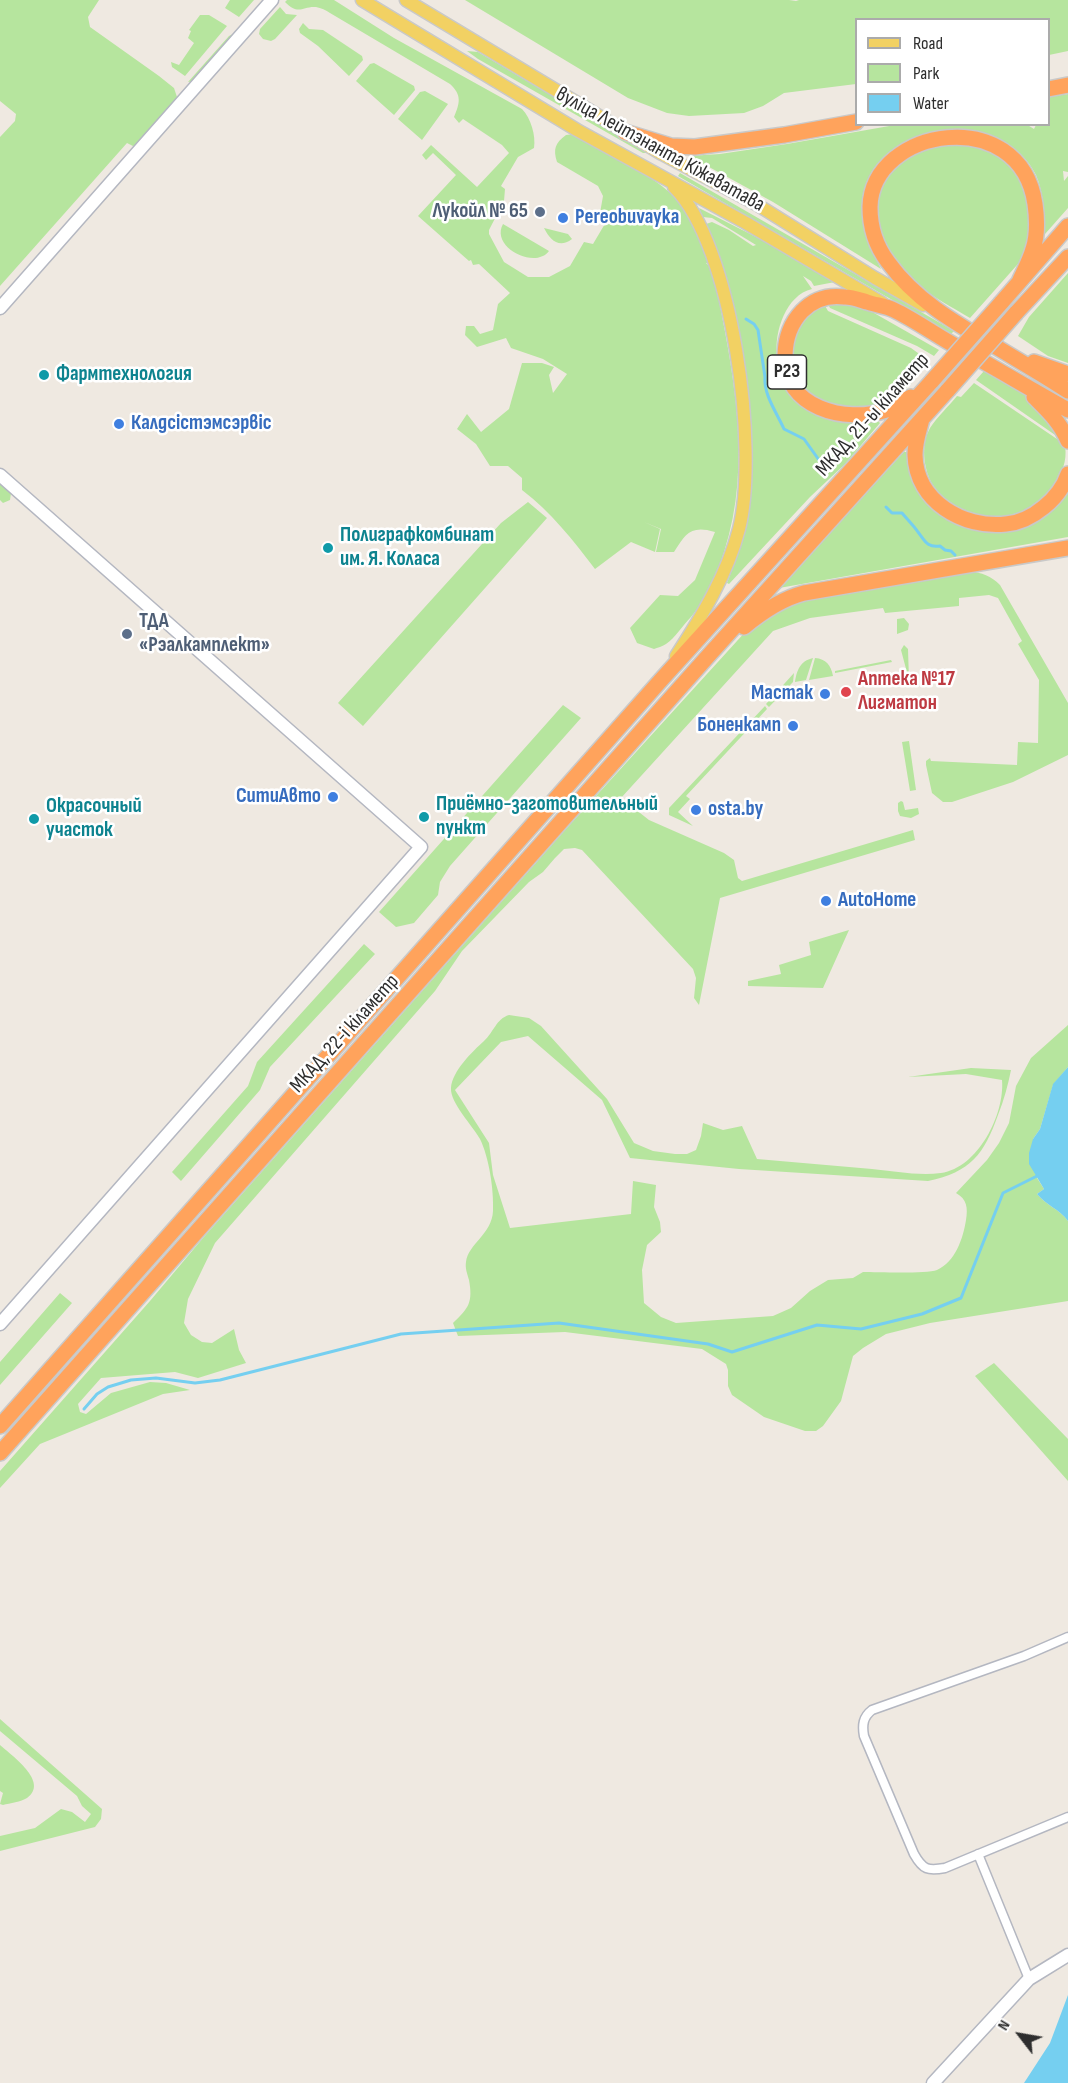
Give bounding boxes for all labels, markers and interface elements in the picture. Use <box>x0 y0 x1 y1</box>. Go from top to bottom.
legend <box>855 18 1050 126</box>
text: Road <box>913 33 943 54</box>
text: Park <box>913 63 939 84</box>
street label: вуліца Лейтэнанта Кіжаватава <box>551 82 769 218</box>
text: Water <box>913 93 949 114</box>
place label: Лукойл № 65 <box>432 199 528 225</box>
marker: Лукойл № 65 <box>533 205 547 219</box>
place label: Pereobuvayka <box>575 205 679 231</box>
marker: Pereobuvayka <box>556 211 570 225</box>
street label: МКАД, 21-ы кіламетр <box>811 348 935 482</box>
road number: Р23 <box>768 355 806 389</box>
place label: Фармтехнология <box>56 362 192 388</box>
marker: Фармтехнология <box>37 368 51 382</box>
place label: Калдсістэмсэрвіс <box>131 411 272 437</box>
marker: Калдсістэмсэрвіс <box>112 417 126 431</box>
place label: Полиграфкомбинат им. Я. Коласа <box>340 523 494 573</box>
marker: Полиграфкомбинат им. Я. Коласа <box>321 541 335 555</box>
place label: ТДА «Рэалкамплект» <box>139 609 270 659</box>
marker: ТДА «Рэалкамплект» <box>120 627 134 641</box>
place label: Аптека №17 Лигматон <box>858 667 955 717</box>
place label: Мастак <box>751 681 813 707</box>
marker: Аптека №17 Лигматон <box>839 685 853 699</box>
marker: Мастак <box>818 687 832 701</box>
place label: Боненкамп <box>697 713 781 739</box>
marker: Боненкамп <box>786 719 800 733</box>
place label: СитиАвто <box>236 784 321 810</box>
marker: СитиАвто <box>326 790 340 804</box>
place label: Приёмно-заготовительный пункт <box>436 792 658 842</box>
place label: Окрасочный участок <box>46 794 142 844</box>
place label: osta.by <box>708 797 763 823</box>
marker: osta.by <box>689 803 703 817</box>
marker: Приёмно-заготовительный пункт <box>417 810 431 824</box>
marker: Окрасочный участок <box>27 812 41 826</box>
place label: AutoHome <box>838 888 916 914</box>
marker: AutoHome <box>819 894 833 908</box>
street label: МКАД, 22-і кіламетр <box>285 970 405 1098</box>
north arrow <box>990 2005 1050 2065</box>
text: N <box>994 2017 1014 2034</box>

